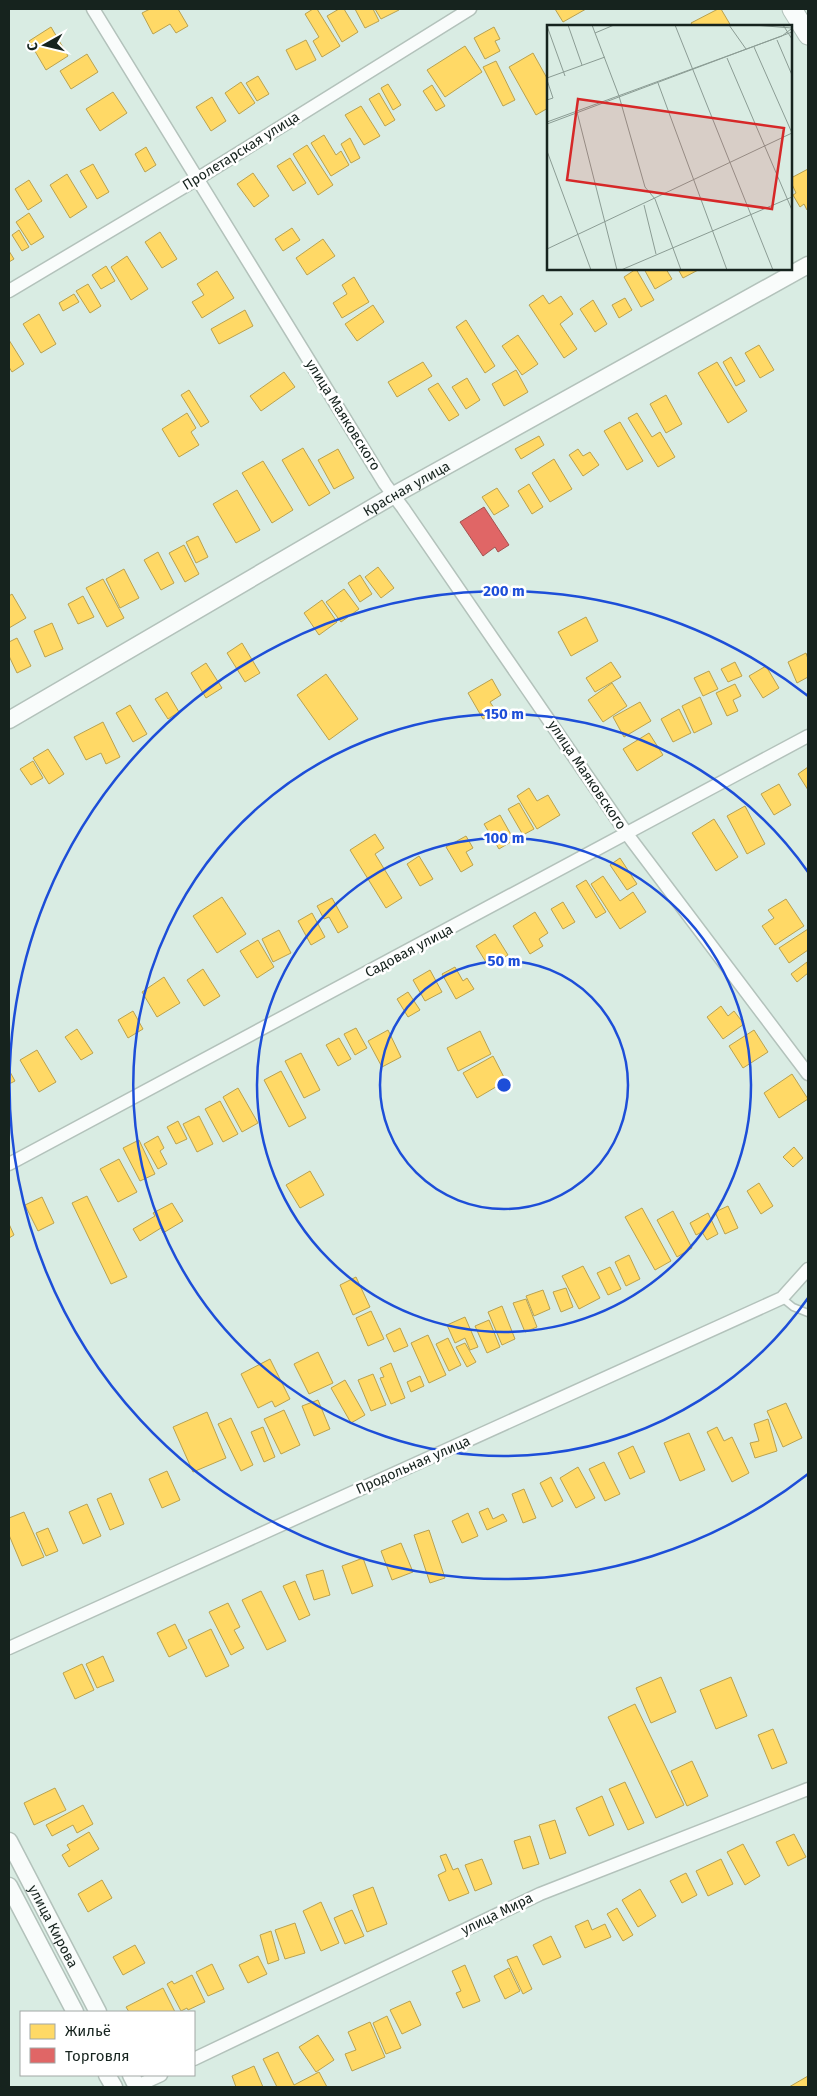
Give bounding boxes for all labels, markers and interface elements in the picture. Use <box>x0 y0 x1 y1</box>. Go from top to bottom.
north arrow <box>20 20 70 70</box>
inset map <box>547 25 792 270</box>
text: С <box>24 42 42 52</box>
street label: Пролетарская улица <box>179 108 303 194</box>
street label: улица Маяковского <box>302 356 384 474</box>
street label: Красная улица <box>360 457 453 520</box>
text: 200 m <box>483 582 525 600</box>
text: 150 m <box>484 705 524 723</box>
street label: улица Маяковского <box>544 717 630 833</box>
text: 100 m <box>484 829 524 847</box>
street label: Садовая улица <box>362 921 456 981</box>
text: 50 m <box>487 952 521 970</box>
centre of rings <box>495 1076 513 1094</box>
street label: Продольная улица <box>353 1432 473 1498</box>
street label: улица Кирова <box>25 1882 82 1971</box>
street label: улица Мира <box>458 1889 536 1939</box>
legend <box>20 2011 195 2076</box>
text: Жильё <box>65 2022 111 2040</box>
text: Торговля <box>65 2047 130 2065</box>

